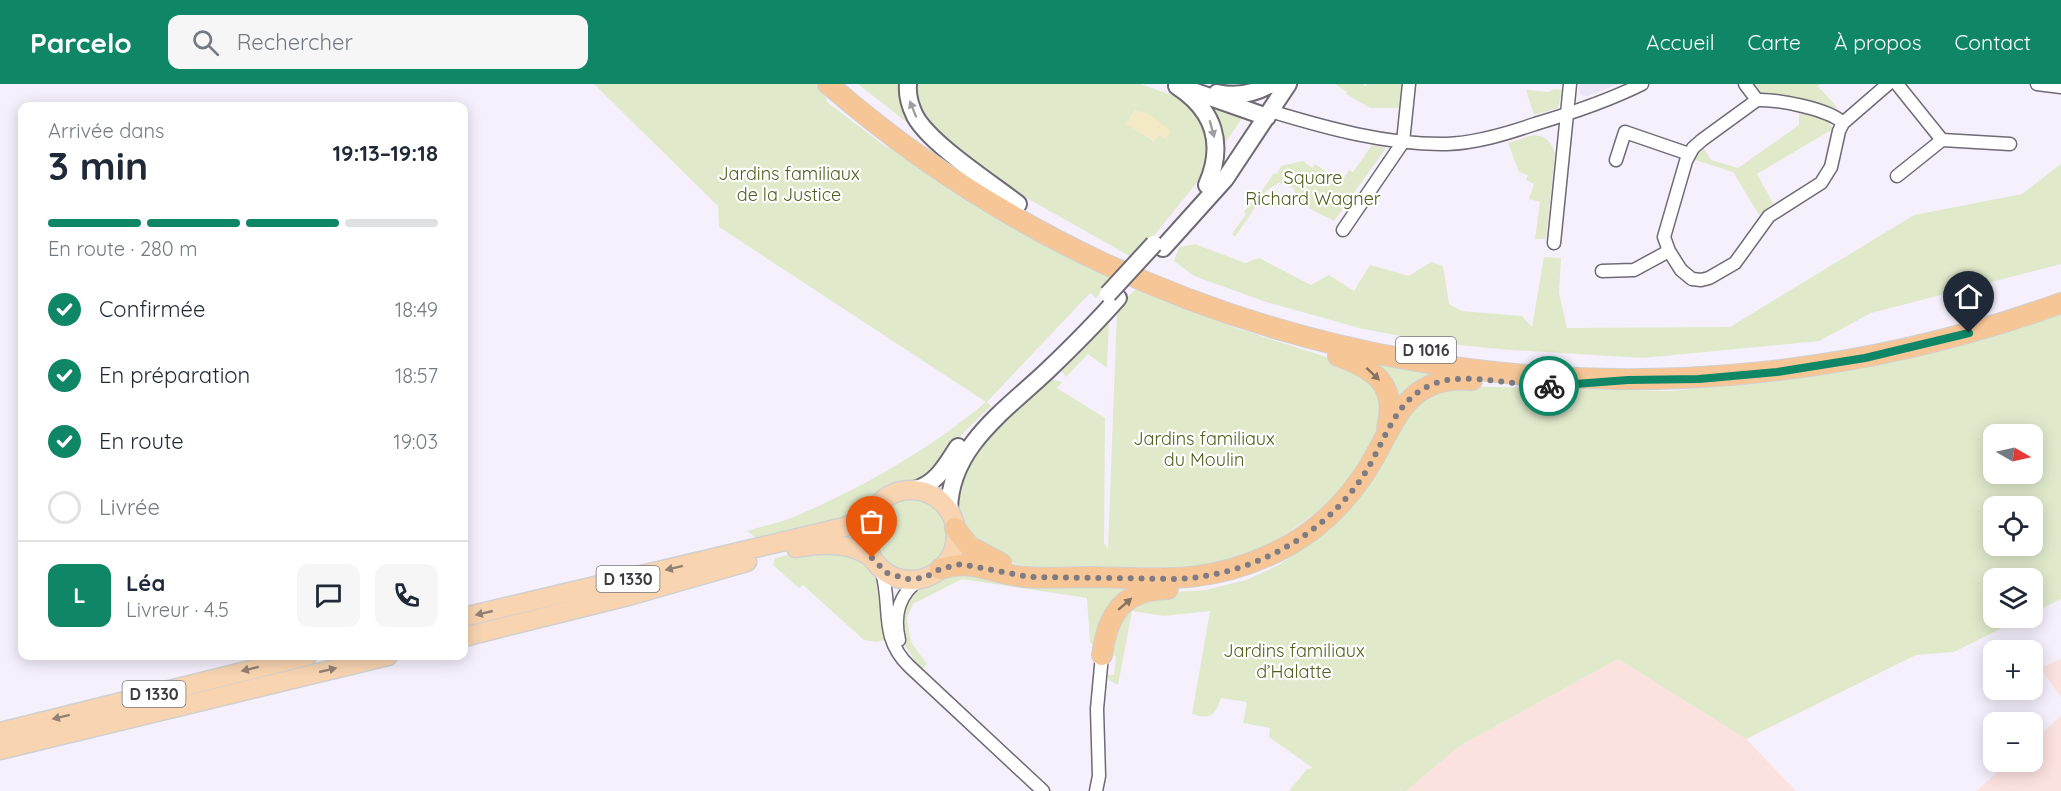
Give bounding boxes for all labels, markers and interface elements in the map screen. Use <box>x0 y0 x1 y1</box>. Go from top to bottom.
search box <box>168 15 588 69</box>
text: Parcelo <box>30 25 132 60</box>
icon: search <box>189 26 222 59</box>
text: Rechercher <box>237 28 353 56</box>
text: Accueil <box>1646 29 1715 55</box>
text: Carte <box>1748 29 1801 55</box>
text: À propos <box>1834 29 1922 55</box>
text: Contact <box>1955 29 2031 55</box>
one-way arrow <box>908 100 918 118</box>
text: Arrivée dans <box>48 118 164 143</box>
one-way arrow <box>1208 120 1217 138</box>
text: 19:13–19:18 <box>332 139 438 167</box>
text: 3 min <box>48 141 148 190</box>
park label: Jardins familiaux de la Justice <box>718 162 860 206</box>
park label: Square Richard Wagner <box>1245 166 1381 210</box>
text: En route · 280 m <box>48 236 197 261</box>
pin <box>1943 271 1994 333</box>
icon: home <box>1952 280 1985 313</box>
icon: check <box>48 293 81 326</box>
text: Confirmée <box>99 295 205 323</box>
text: 18:49 <box>395 297 438 322</box>
road number: D 1016 <box>1396 337 1456 363</box>
courier <box>1519 356 1579 416</box>
icon: check <box>48 359 81 392</box>
text: En préparation <box>99 361 250 389</box>
text: 18:57 <box>395 363 438 388</box>
one-way arrow <box>1366 367 1381 381</box>
icon: bike <box>1533 370 1566 403</box>
north arrow <box>1983 424 2043 484</box>
map controls <box>1983 424 2043 772</box>
icon: check <box>48 425 81 458</box>
text: En route <box>99 427 184 455</box>
park label: Jardins familiaux du Moulin <box>1133 427 1275 471</box>
text: 19:03 <box>393 429 438 454</box>
text: Livrée <box>99 493 160 521</box>
pin <box>846 496 897 558</box>
button: locate <box>1983 496 2043 556</box>
icon: bag <box>855 505 888 538</box>
one-way arrow <box>665 563 683 573</box>
button: chat <box>297 564 360 627</box>
button: phone <box>375 564 438 627</box>
road number: D 1330 <box>596 566 660 592</box>
button: layers <box>1983 568 2043 628</box>
text: Léa <box>126 569 165 597</box>
text: L <box>73 581 86 609</box>
text: Livreur · 4.5 <box>126 597 229 622</box>
one-way arrow <box>1117 597 1133 610</box>
one-way arrow <box>475 608 494 618</box>
park label: Jardins familiaux d’Halatte <box>1223 639 1365 683</box>
button: + <box>1983 640 2043 700</box>
one-way arrow <box>319 664 338 674</box>
one-way arrow <box>241 665 259 675</box>
road number: D 1330 <box>122 681 186 707</box>
one-way arrow <box>52 712 70 722</box>
button: − <box>1983 712 2043 772</box>

